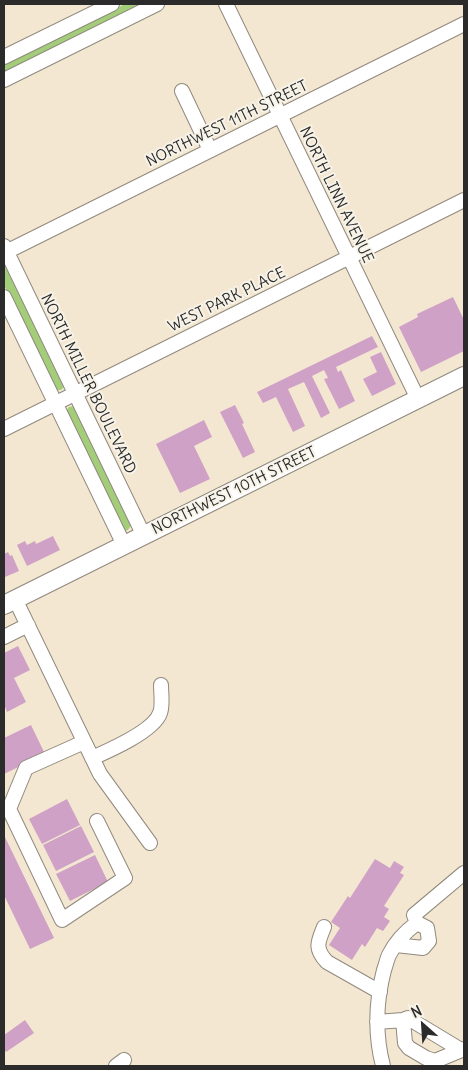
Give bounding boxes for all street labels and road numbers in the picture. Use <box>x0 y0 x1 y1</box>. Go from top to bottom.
street label: NORTHWEST 11TH STREET <box>143 77 311 171</box>
street label: NORTH LINN AVENUE <box>295 124 377 266</box>
street label: WEST PARK PLACE <box>166 264 288 336</box>
street label: NORTH MILLER BOULEVARD <box>37 291 139 477</box>
street label: NORTHWEST 10TH STREET <box>149 443 319 539</box>

